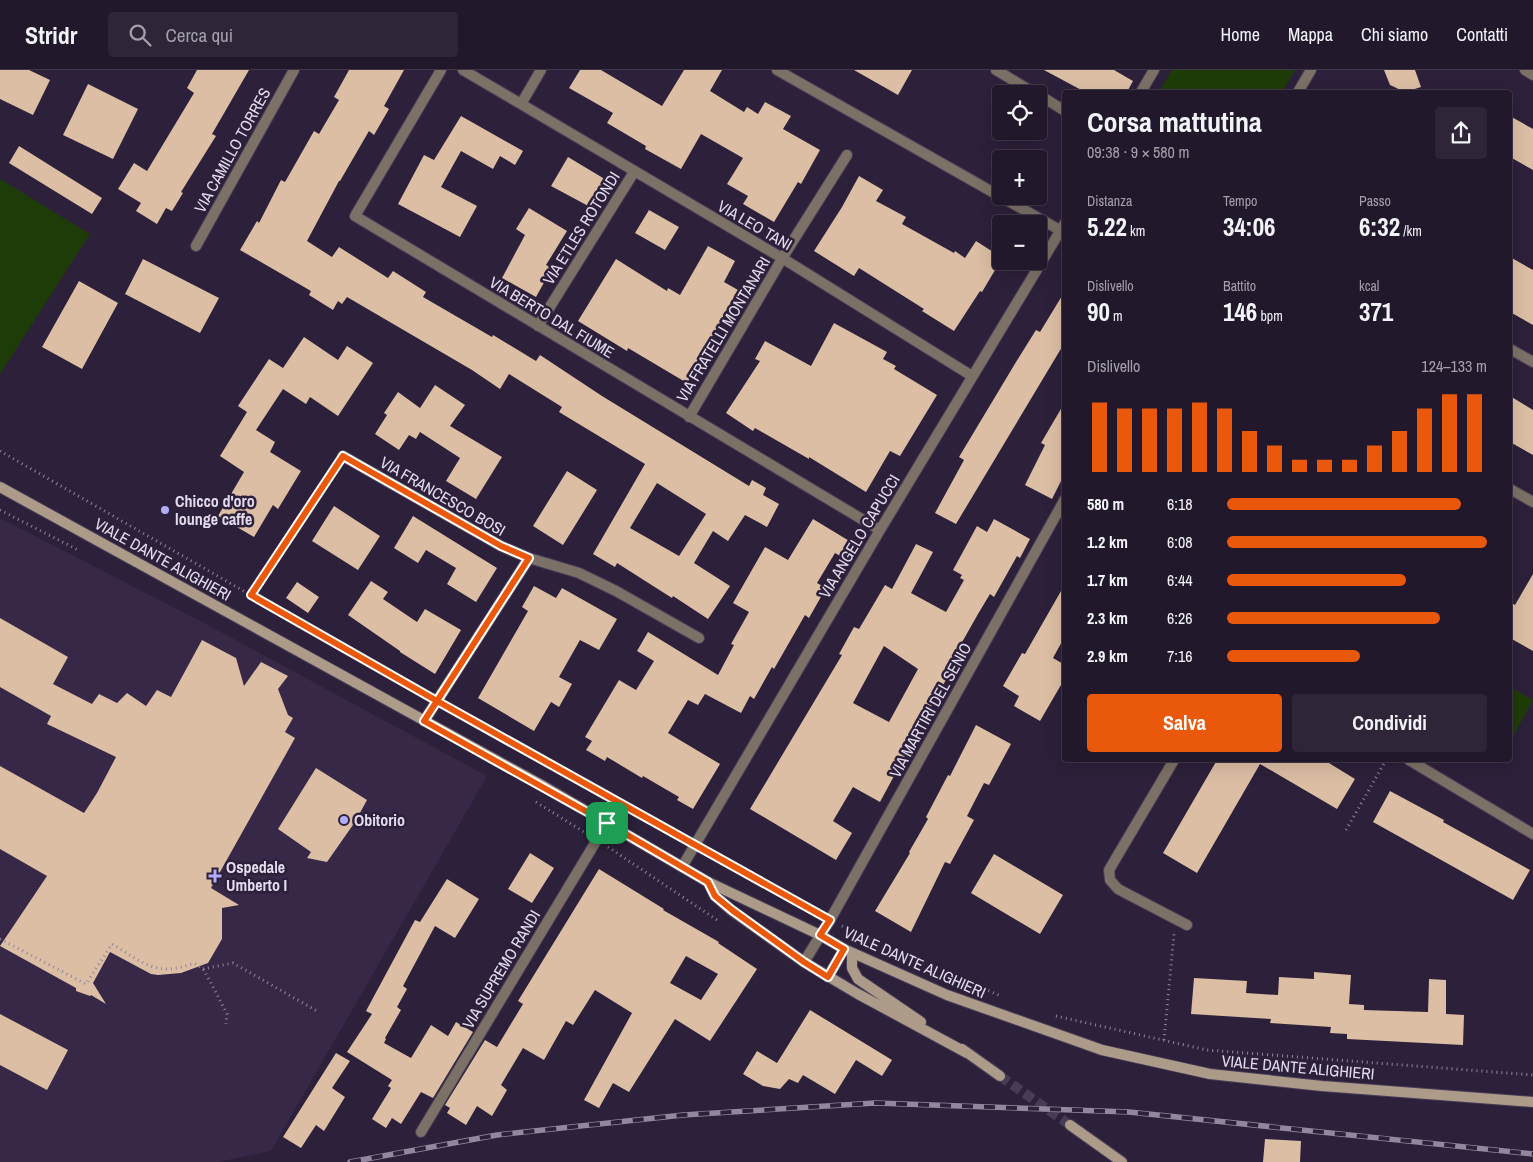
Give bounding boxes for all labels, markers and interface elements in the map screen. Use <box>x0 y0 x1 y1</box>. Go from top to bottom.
search box <box>108 12 458 57</box>
text: Stridr <box>25 19 78 51</box>
icon: search <box>126 21 154 49</box>
text: Cerca qui <box>166 22 233 48</box>
text: Home <box>1221 22 1260 47</box>
text: Mappa <box>1288 22 1333 47</box>
text: Chi siamo <box>1361 22 1428 47</box>
text: Contatti <box>1456 22 1508 47</box>
street label: VIA CAMILLO TORRES <box>189 83 276 216</box>
map controls <box>992 85 1047 270</box>
button: locate <box>992 85 1047 140</box>
text: Corsa mattutina <box>1087 103 1262 141</box>
button: share <box>1435 107 1487 159</box>
text: 09:38 · 9 × 580 m <box>1087 141 1190 163</box>
button: + <box>992 150 1047 205</box>
street label: VIA ETLES ROTONDI <box>537 167 625 289</box>
text: Distanza <box>1087 192 1132 210</box>
text: Tempo <box>1223 192 1257 210</box>
text: Passo <box>1359 192 1391 210</box>
street label: VIA LEO TANI <box>714 195 796 255</box>
text: 5.22 <box>1087 210 1127 244</box>
text: 34:06 <box>1223 210 1275 244</box>
text: 6:32 <box>1359 210 1400 244</box>
button: − <box>992 215 1047 270</box>
text: km <box>1127 222 1145 240</box>
text: /km <box>1400 222 1422 240</box>
street label: VIA FRATELLI MONTANARI <box>671 252 775 406</box>
street label: VIA BERTO DAL FIUME <box>485 271 619 363</box>
text: Dislivello <box>1087 277 1134 295</box>
text: Battito <box>1223 277 1256 295</box>
text: kcal <box>1359 277 1379 295</box>
text: 90 <box>1087 295 1110 329</box>
text: 146 <box>1223 295 1257 329</box>
text: 371 <box>1359 295 1393 329</box>
text: m <box>1110 307 1123 325</box>
text: bpm <box>1257 307 1283 325</box>
text: Dislivello <box>1087 355 1140 377</box>
text: 124–133 m <box>1421 355 1487 377</box>
street label: VIA FRANCESCO BOSI <box>376 451 510 541</box>
street label: VIA ANGELO CAPUCCI <box>813 470 905 602</box>
place label: Chicco d'oro lounge caffe <box>175 490 255 530</box>
text: 580 m <box>1087 493 1124 515</box>
text: 6:18 <box>1167 493 1193 515</box>
marker: Chicco d'oro lounge caffe <box>159 504 171 516</box>
street label: VIALE DANTE ALIGHIERI <box>91 512 235 606</box>
text: 1.2 km <box>1087 531 1128 553</box>
text: 6:08 <box>1167 531 1193 553</box>
text: 1.7 km <box>1087 569 1128 591</box>
text: 6:44 <box>1167 569 1193 591</box>
text: 2.3 km <box>1087 607 1128 629</box>
text: 6:26 <box>1167 607 1193 629</box>
street label: VIA MARTIRI DEL SENIO <box>884 639 976 781</box>
text: 2.9 km <box>1087 645 1128 667</box>
text: 7:16 <box>1167 645 1193 667</box>
button: Salva <box>1087 694 1282 752</box>
button: Condividi <box>1292 694 1487 752</box>
pin <box>586 802 628 844</box>
place label: Obitorio <box>354 809 405 831</box>
icon: arrive <box>593 809 621 837</box>
marker: Obitorio <box>338 814 350 826</box>
place label: Ospedale Umberto I <box>226 856 287 896</box>
marker: Ospedale Umberto I <box>208 869 222 883</box>
street label: VIA SUPREMO RANDI <box>457 906 545 1032</box>
street label: VIALE DANTE ALIGHIERI <box>841 921 989 1003</box>
street label: VIALE DANTE ALIGHIERI <box>1221 1049 1375 1085</box>

